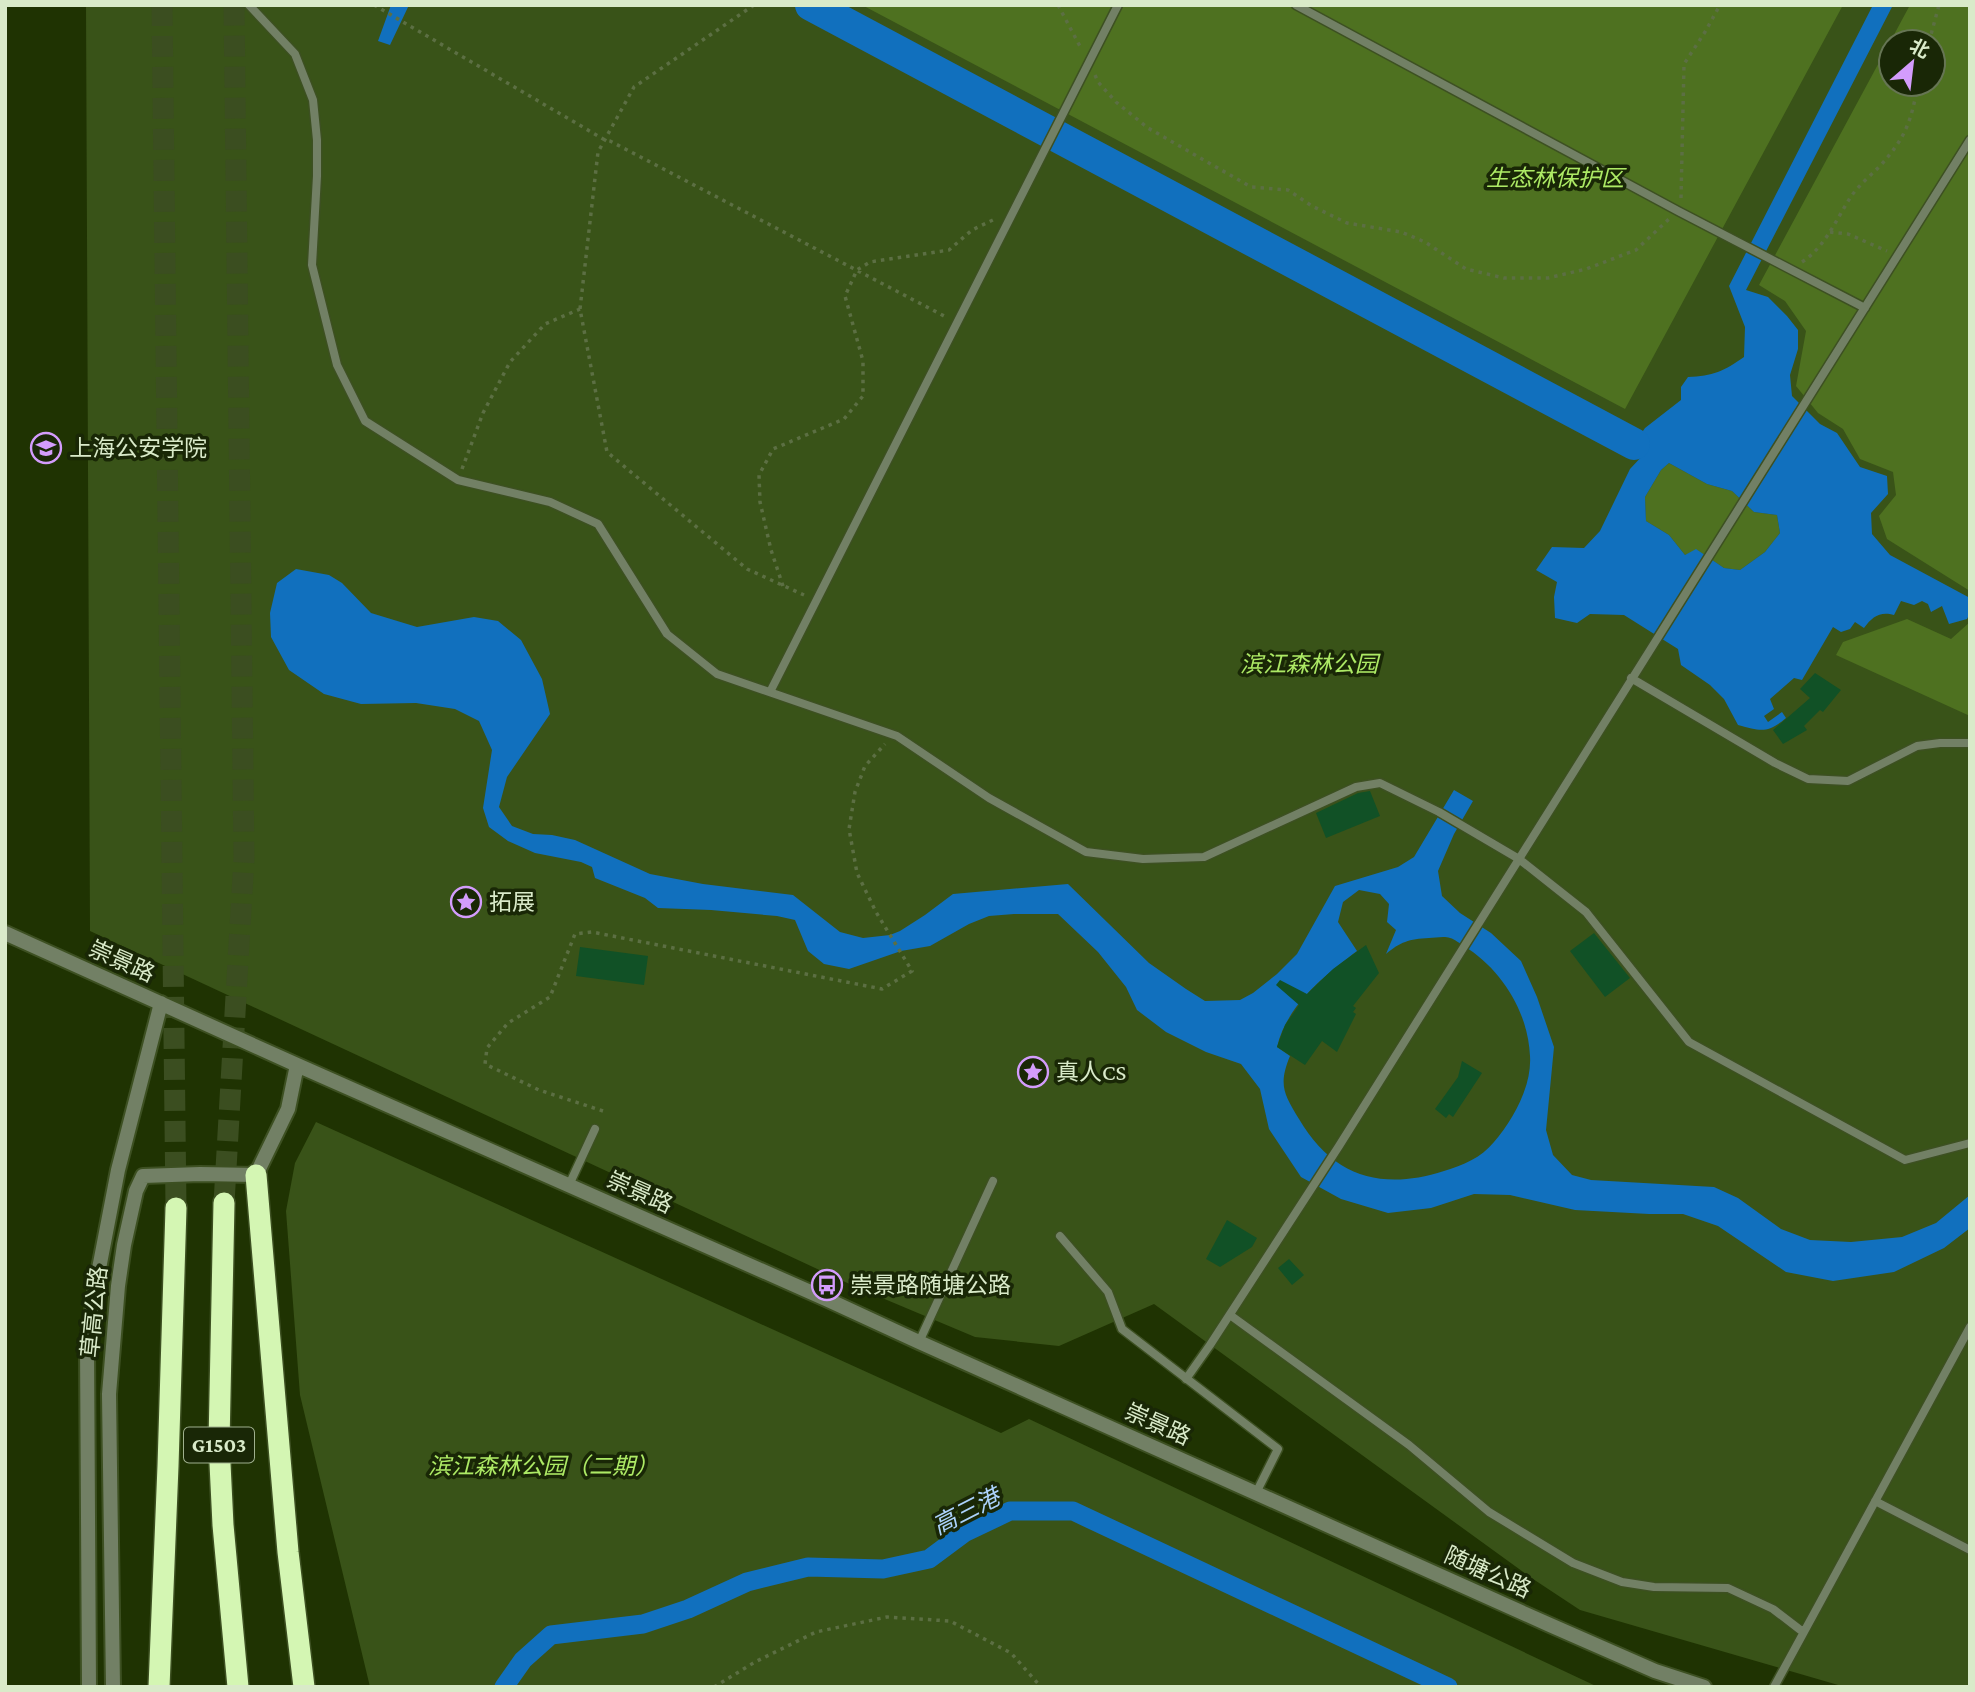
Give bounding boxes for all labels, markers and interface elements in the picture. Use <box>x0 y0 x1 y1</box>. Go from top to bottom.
north arrow <box>1877 28 1947 98</box>
text: 北 <box>1906 35 1933 62</box>
park label: 生态林保护区 <box>1486 165 1627 191</box>
school or university icon: 上海公安学院 <box>29 431 63 465</box>
place label: 上海公安学院 <box>69 435 207 461</box>
park label: 滨江森林公园 <box>1240 651 1381 677</box>
place icon: 拓展 <box>449 885 483 919</box>
place label: 拓展 <box>489 889 535 915</box>
street label: 崇景路 <box>85 935 159 987</box>
place icon: 真人CS <box>1016 1055 1050 1089</box>
place label: 真人CS <box>1056 1059 1126 1085</box>
street label: 崇景路 <box>603 1166 677 1218</box>
street label: 草高公路 <box>76 1265 112 1359</box>
bus stop icon: 崇景路随塘公路 <box>810 1268 844 1302</box>
place label: 崇景路随塘公路 <box>850 1272 1011 1298</box>
street label: 崇景路 <box>1121 1398 1195 1450</box>
road number: G1503 <box>184 1428 254 1462</box>
park label: 滨江森林公园（二期） <box>428 1453 658 1479</box>
water label: 高三港 <box>928 1481 1007 1539</box>
street label: 随塘公路 <box>1441 1541 1535 1603</box>

